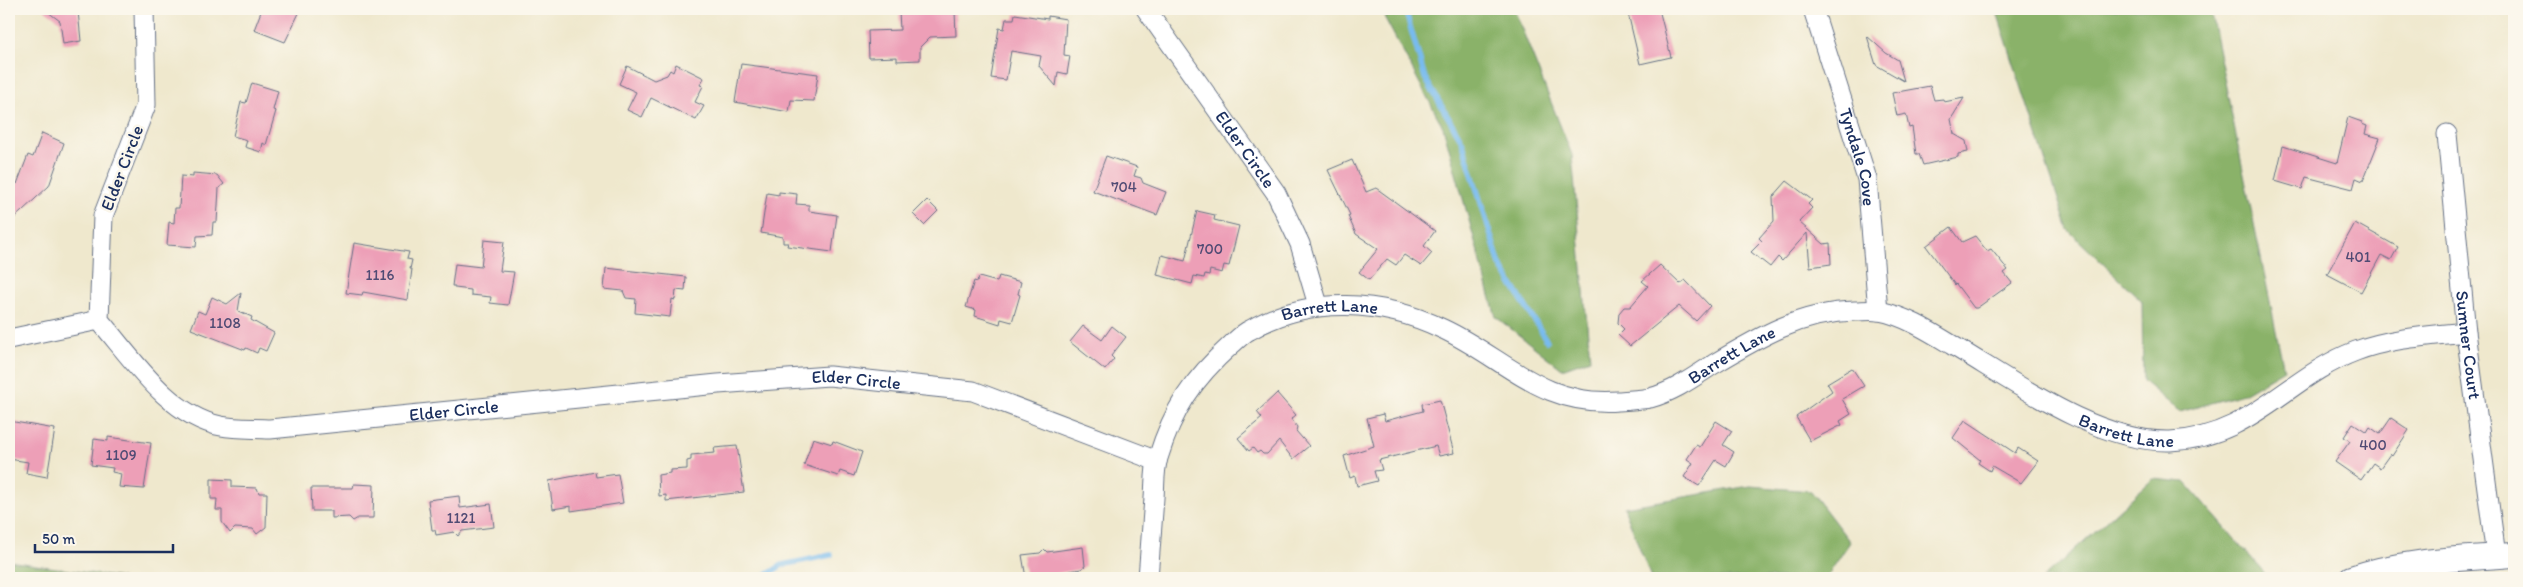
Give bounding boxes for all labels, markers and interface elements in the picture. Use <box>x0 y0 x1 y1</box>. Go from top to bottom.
street label: Tyndale Cove <box>1834 105 1880 207</box>
street label: Elder Circle <box>1210 106 1280 193</box>
street label: Elder Circle <box>96 122 148 214</box>
house number: 704 <box>1111 178 1137 196</box>
house number: 700 <box>1197 240 1223 258</box>
house number: 401 <box>2345 248 2371 266</box>
house number: 1116 <box>366 266 394 284</box>
street label: Sumner Court <box>2451 290 2486 401</box>
street label: Barrett Lane <box>1278 294 1380 326</box>
house number: 1108 <box>209 314 241 332</box>
street label: Barrett Lane <box>1684 321 1779 389</box>
street label: Elder Circle <box>811 365 902 394</box>
street label: Elder Circle <box>408 395 500 426</box>
street label: Barrett Lane <box>2075 409 2174 452</box>
house number: 400 <box>2359 436 2387 454</box>
house number: 1109 <box>105 446 137 464</box>
house number: 1121 <box>447 509 475 527</box>
scale bar <box>35 522 172 554</box>
text: 50 m <box>42 530 75 548</box>

